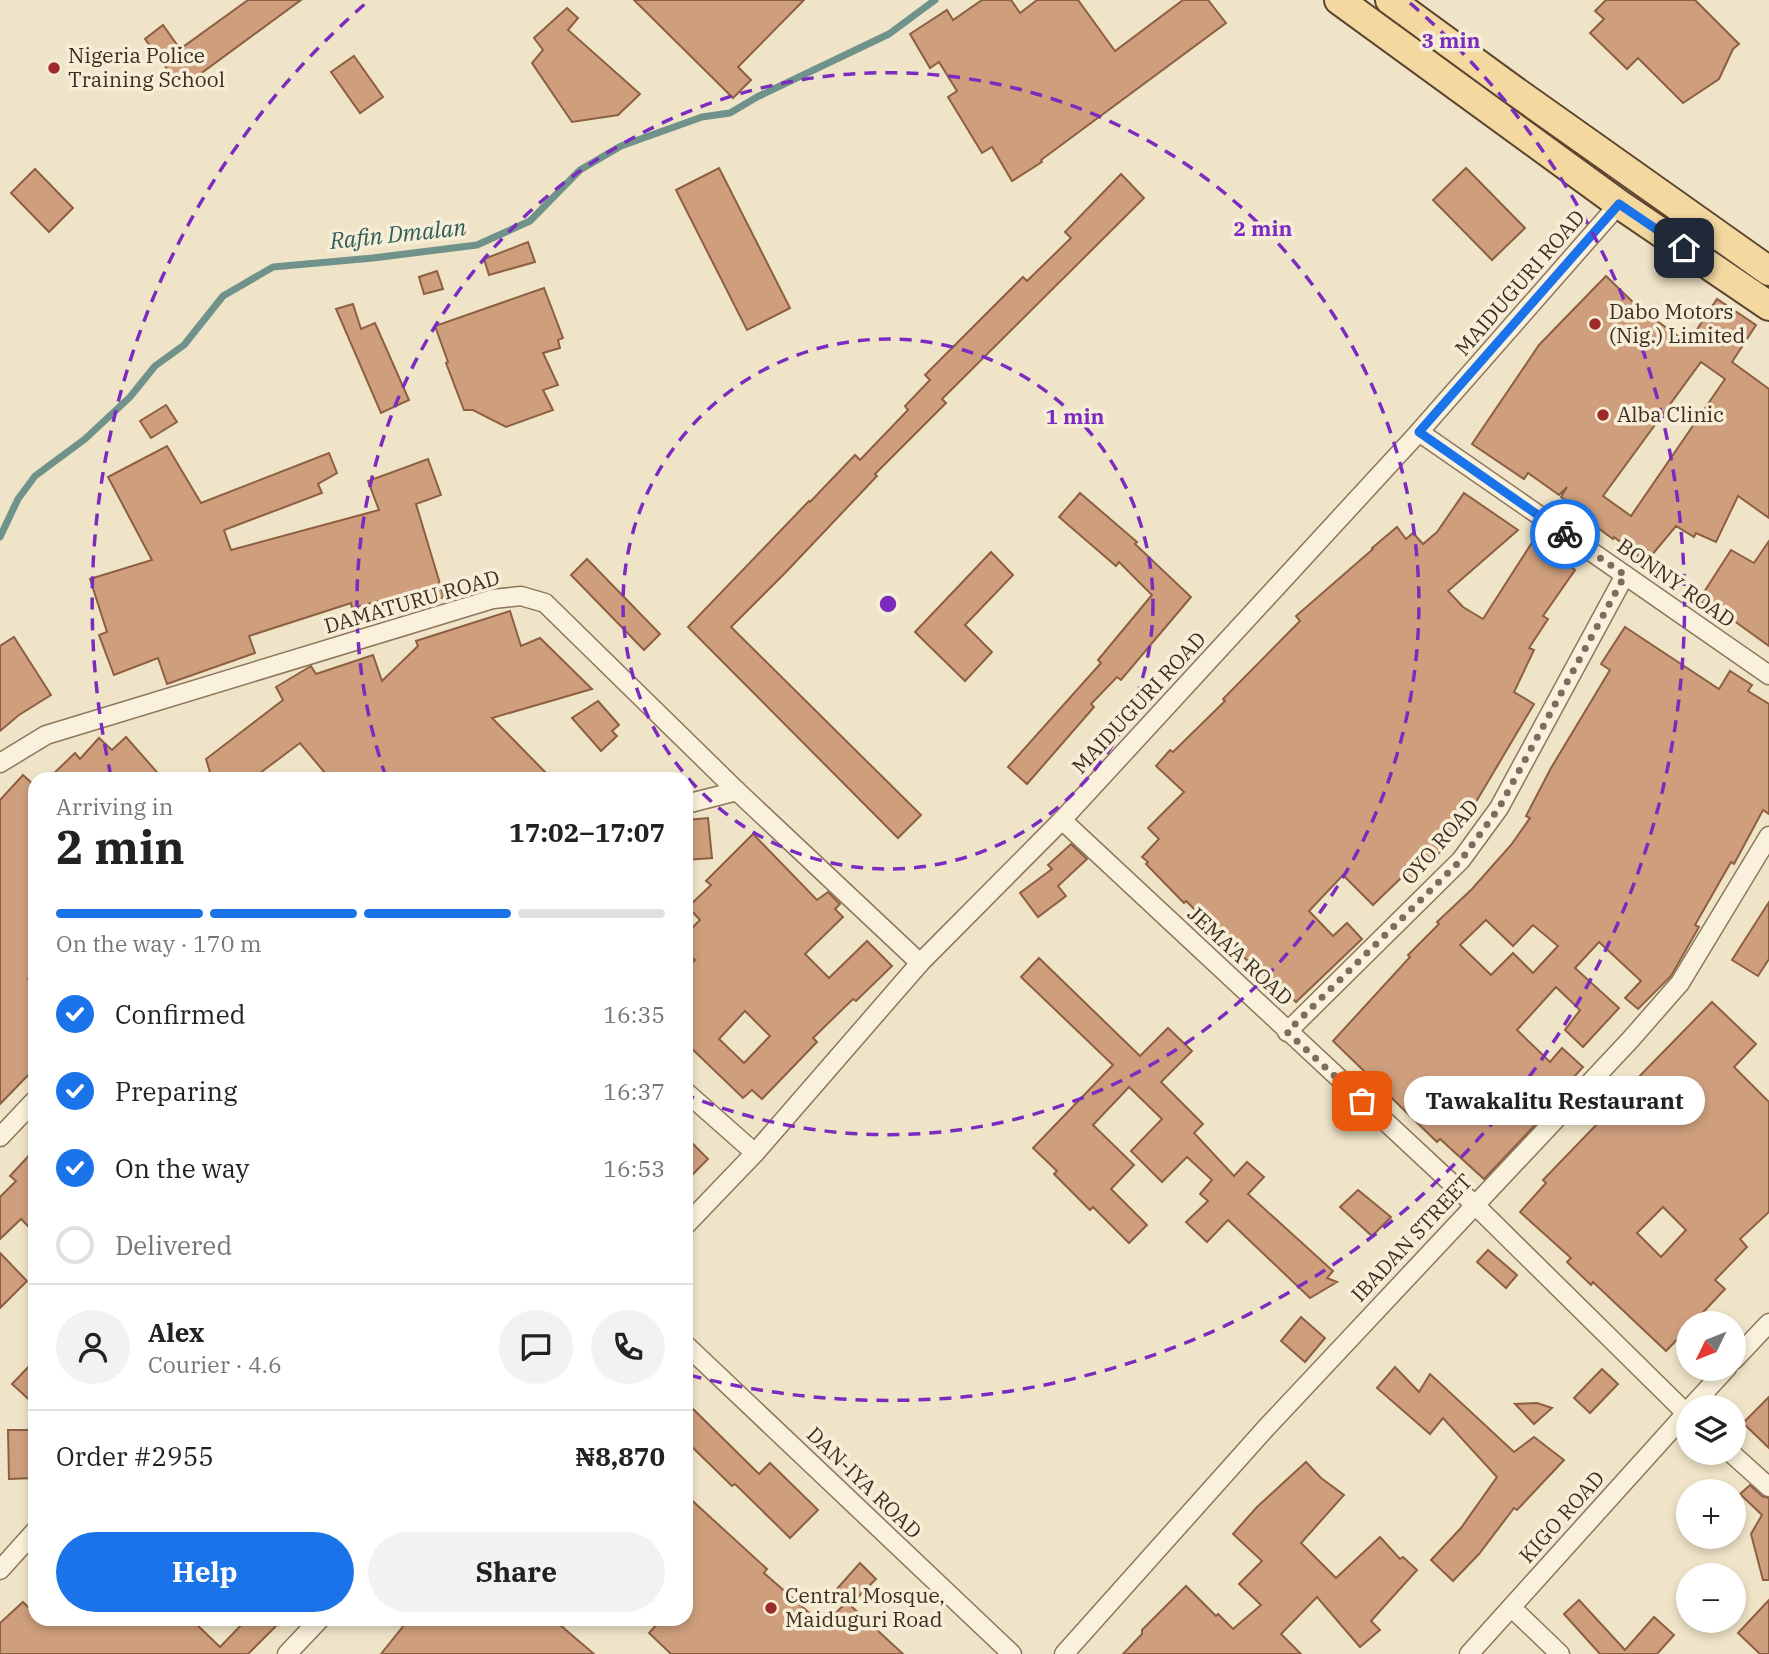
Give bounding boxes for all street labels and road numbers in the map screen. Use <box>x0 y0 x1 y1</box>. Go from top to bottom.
street label: MAIDUGURI ROAD <box>1448 203 1590 361</box>
street label: BONNY ROAD <box>1612 531 1741 633</box>
street label: DAMATURU ROAD <box>321 563 503 639</box>
street label: MAIDUGURI ROAD <box>1065 625 1211 779</box>
street label: OYO ROAD <box>1394 793 1484 890</box>
street label: JEMA'A ROAD <box>1182 899 1299 1011</box>
street label: IBADAN STREET <box>1345 1167 1478 1307</box>
street label: DAN-IYA ROAD <box>801 1420 928 1544</box>
street label: KIGO ROAD <box>1512 1464 1610 1569</box>

